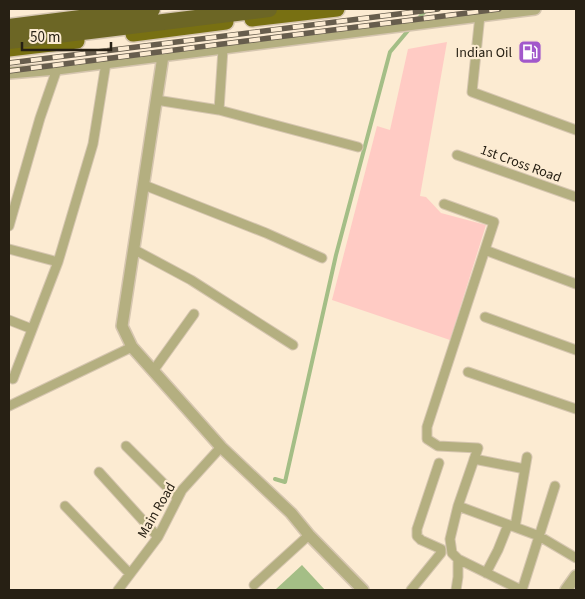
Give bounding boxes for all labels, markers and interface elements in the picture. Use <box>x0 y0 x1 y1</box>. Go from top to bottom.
scale bar <box>22 20 111 52</box>
text: 50 m <box>30 27 60 48</box>
fuel station icon: Indian Oil <box>517 39 543 65</box>
place label: Indian Oil <box>456 43 512 63</box>
street label: 1st Cross Road <box>477 140 564 188</box>
street label: Main Road <box>133 479 181 542</box>

